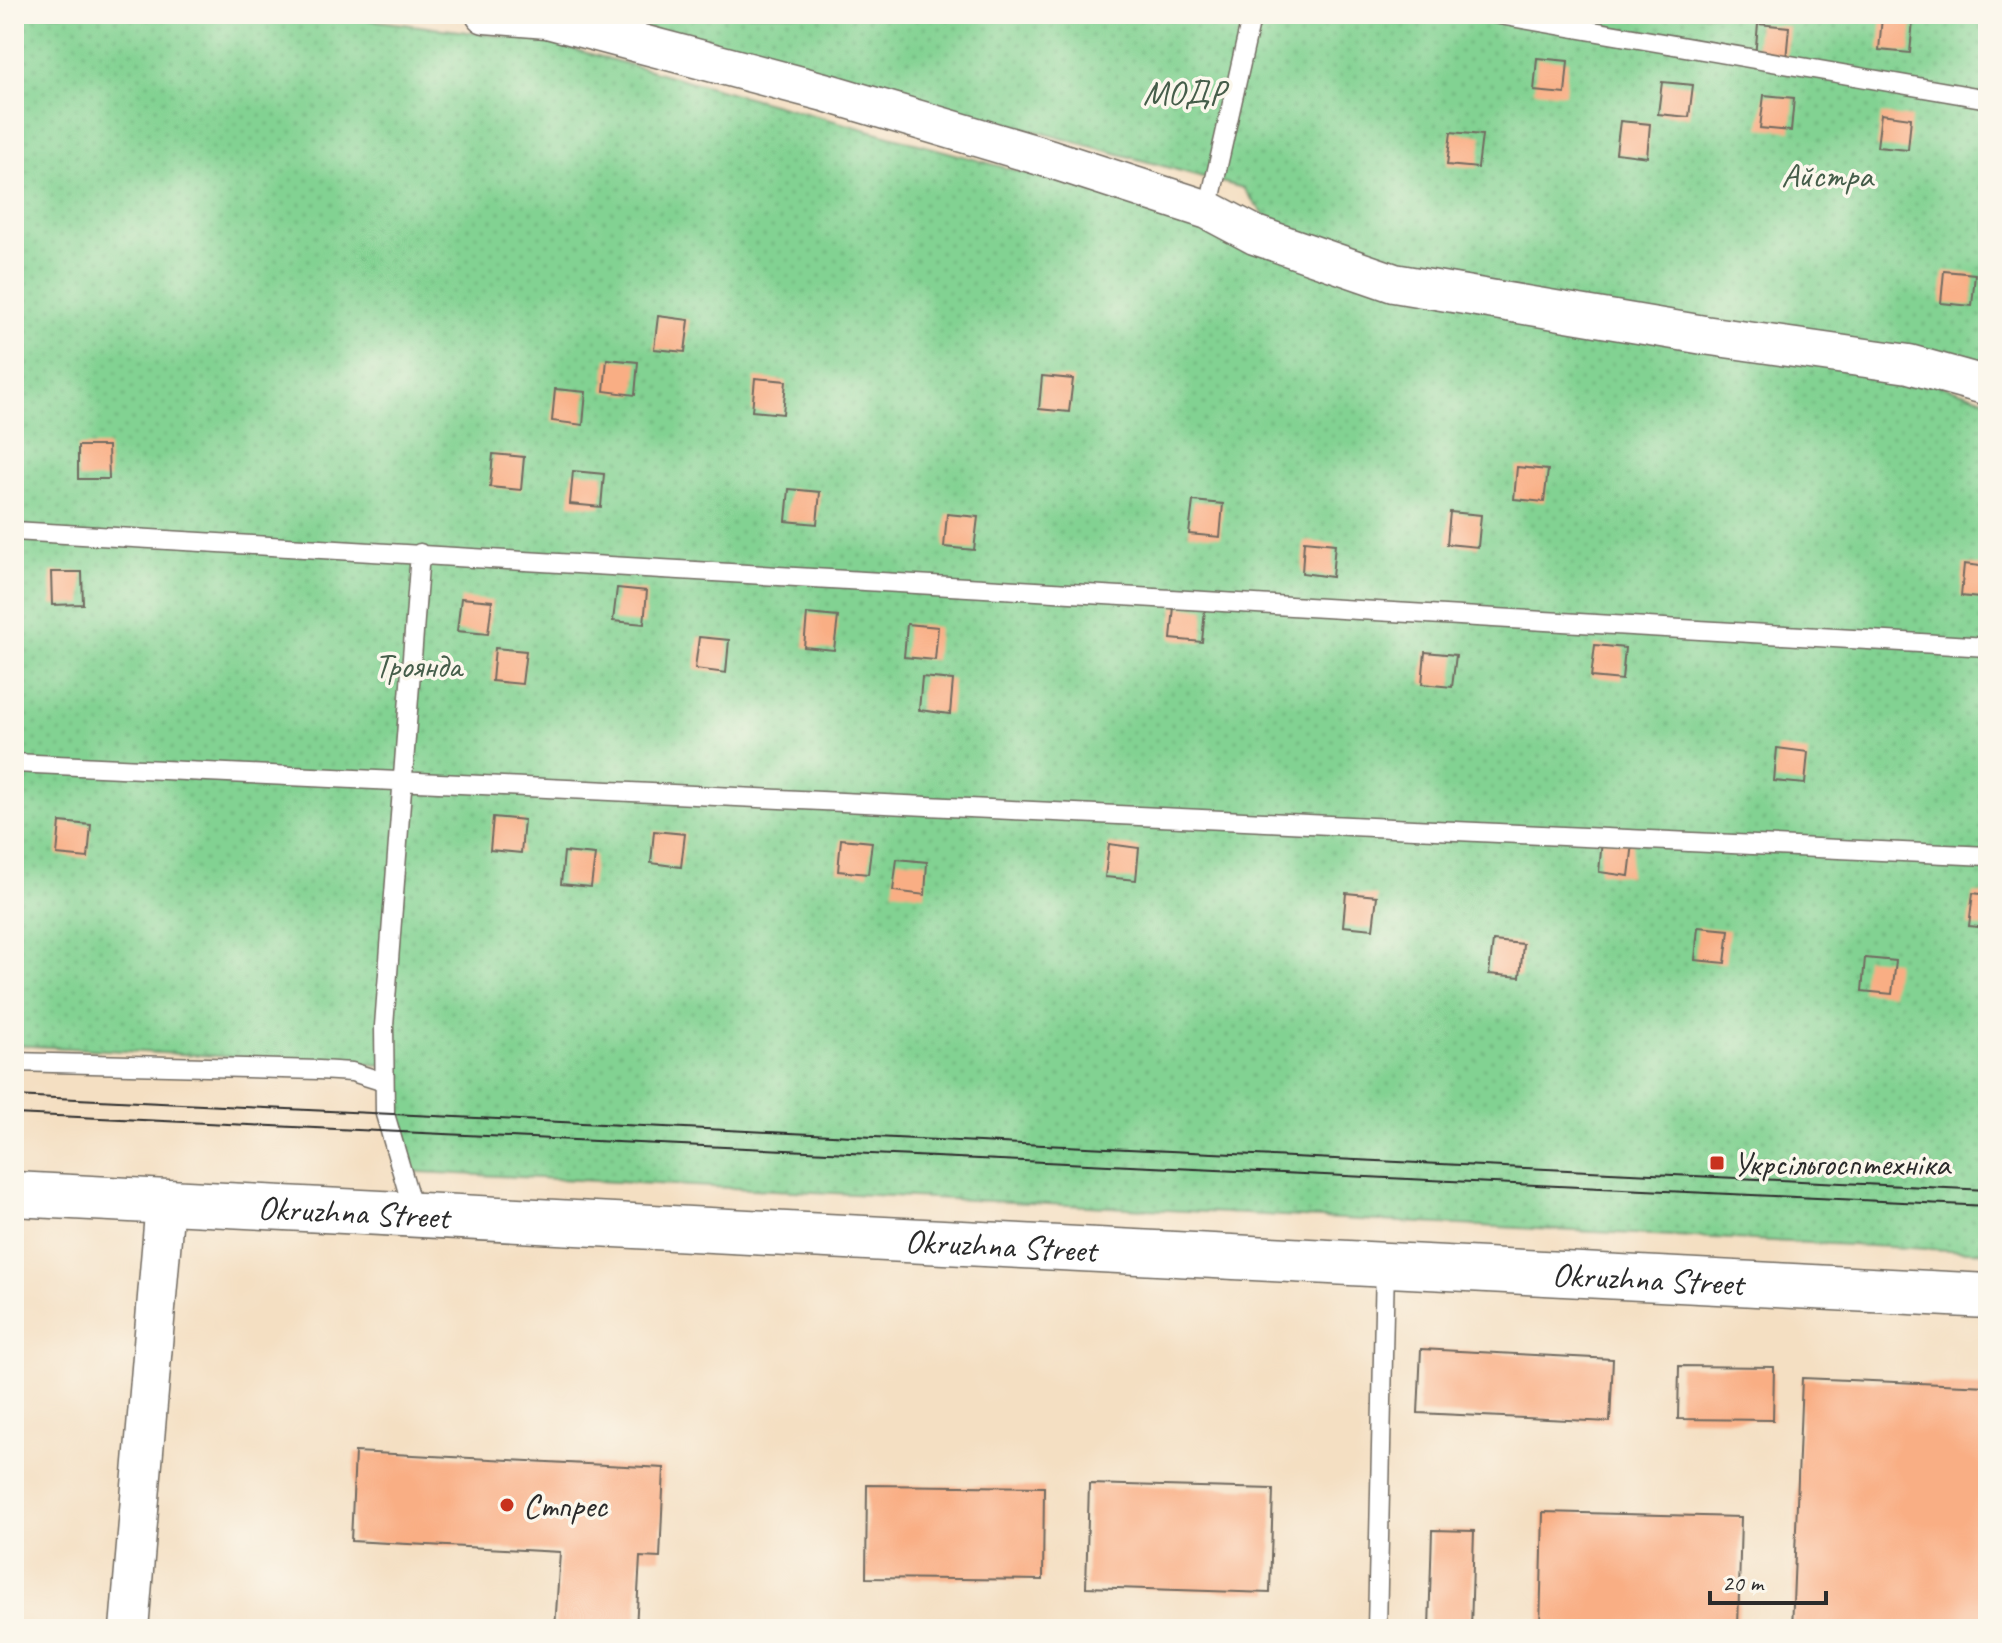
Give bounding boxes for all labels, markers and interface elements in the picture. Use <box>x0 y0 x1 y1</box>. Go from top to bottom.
park label: МОДР <box>1143 71 1230 114</box>
park label: Айстра <box>1781 154 1875 197</box>
park label: Троянда <box>375 644 465 687</box>
place label: Укрсільгосптехніка <box>1733 1142 1952 1185</box>
marker: Укрсільгосптехніка <box>1708 1154 1726 1172</box>
street label: Okruzhna Street <box>257 1185 454 1238</box>
street label: Okruzhna Street <box>904 1219 1101 1272</box>
street label: Okruzhna Street <box>1551 1252 1748 1305</box>
place label: Стпрес <box>523 1484 609 1527</box>
marker: Стпрес <box>498 1496 516 1514</box>
scale bar <box>1710 1555 1826 1605</box>
text: 20 m <box>1722 1568 1765 1598</box>

